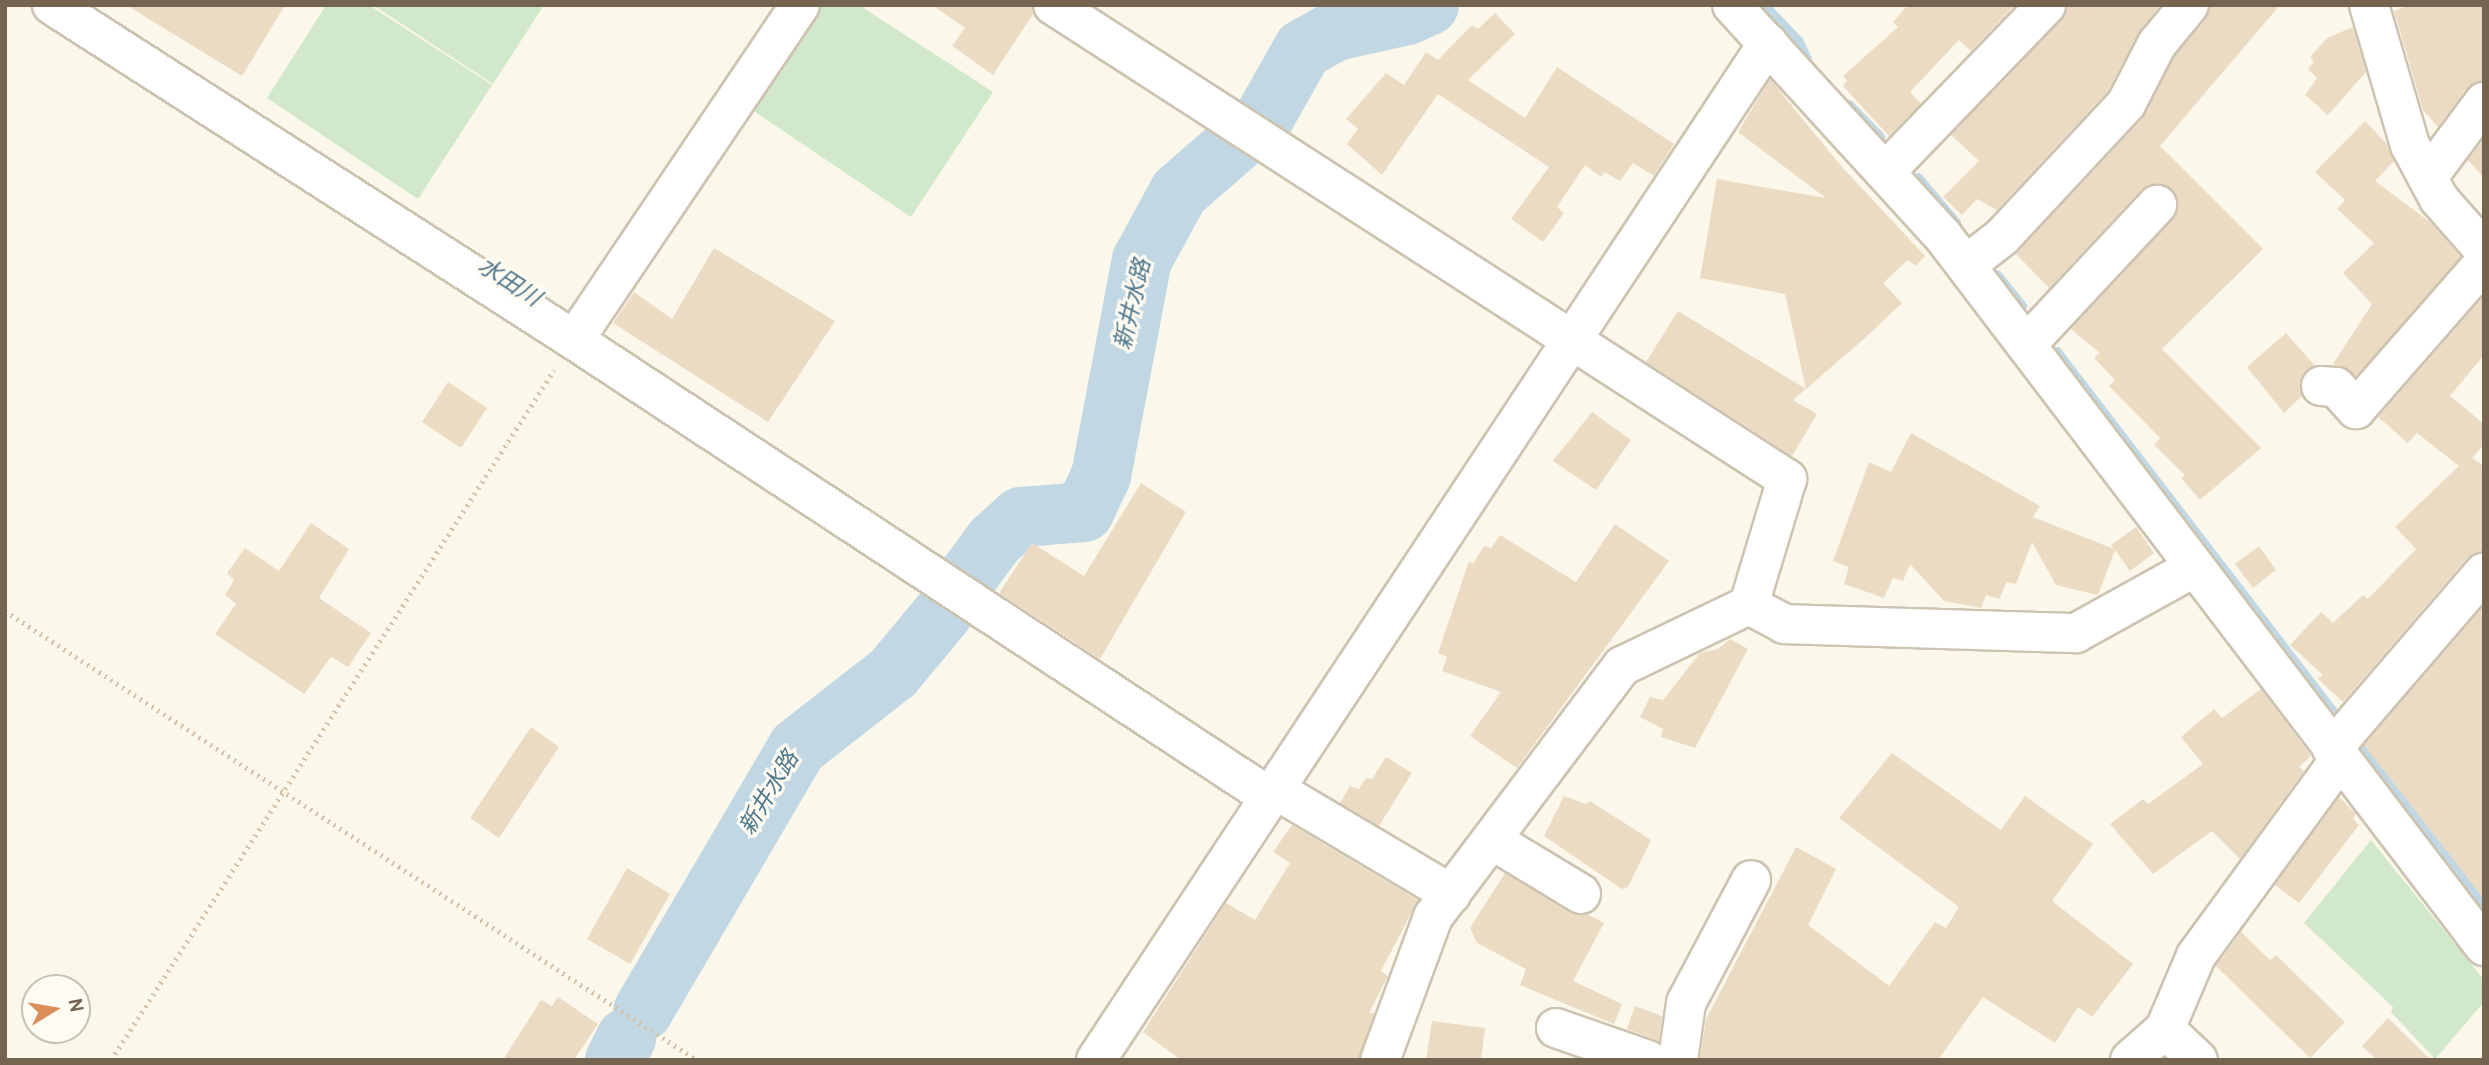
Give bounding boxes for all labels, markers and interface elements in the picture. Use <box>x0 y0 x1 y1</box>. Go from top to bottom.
water label: 水田川 <box>472 254 544 314</box>
water label: 新井水路 <box>1111 257 1159 353</box>
water label: 新井水路 <box>735 747 807 841</box>
north arrow <box>21 974 91 1044</box>
text: N <box>62 996 88 1014</box>

